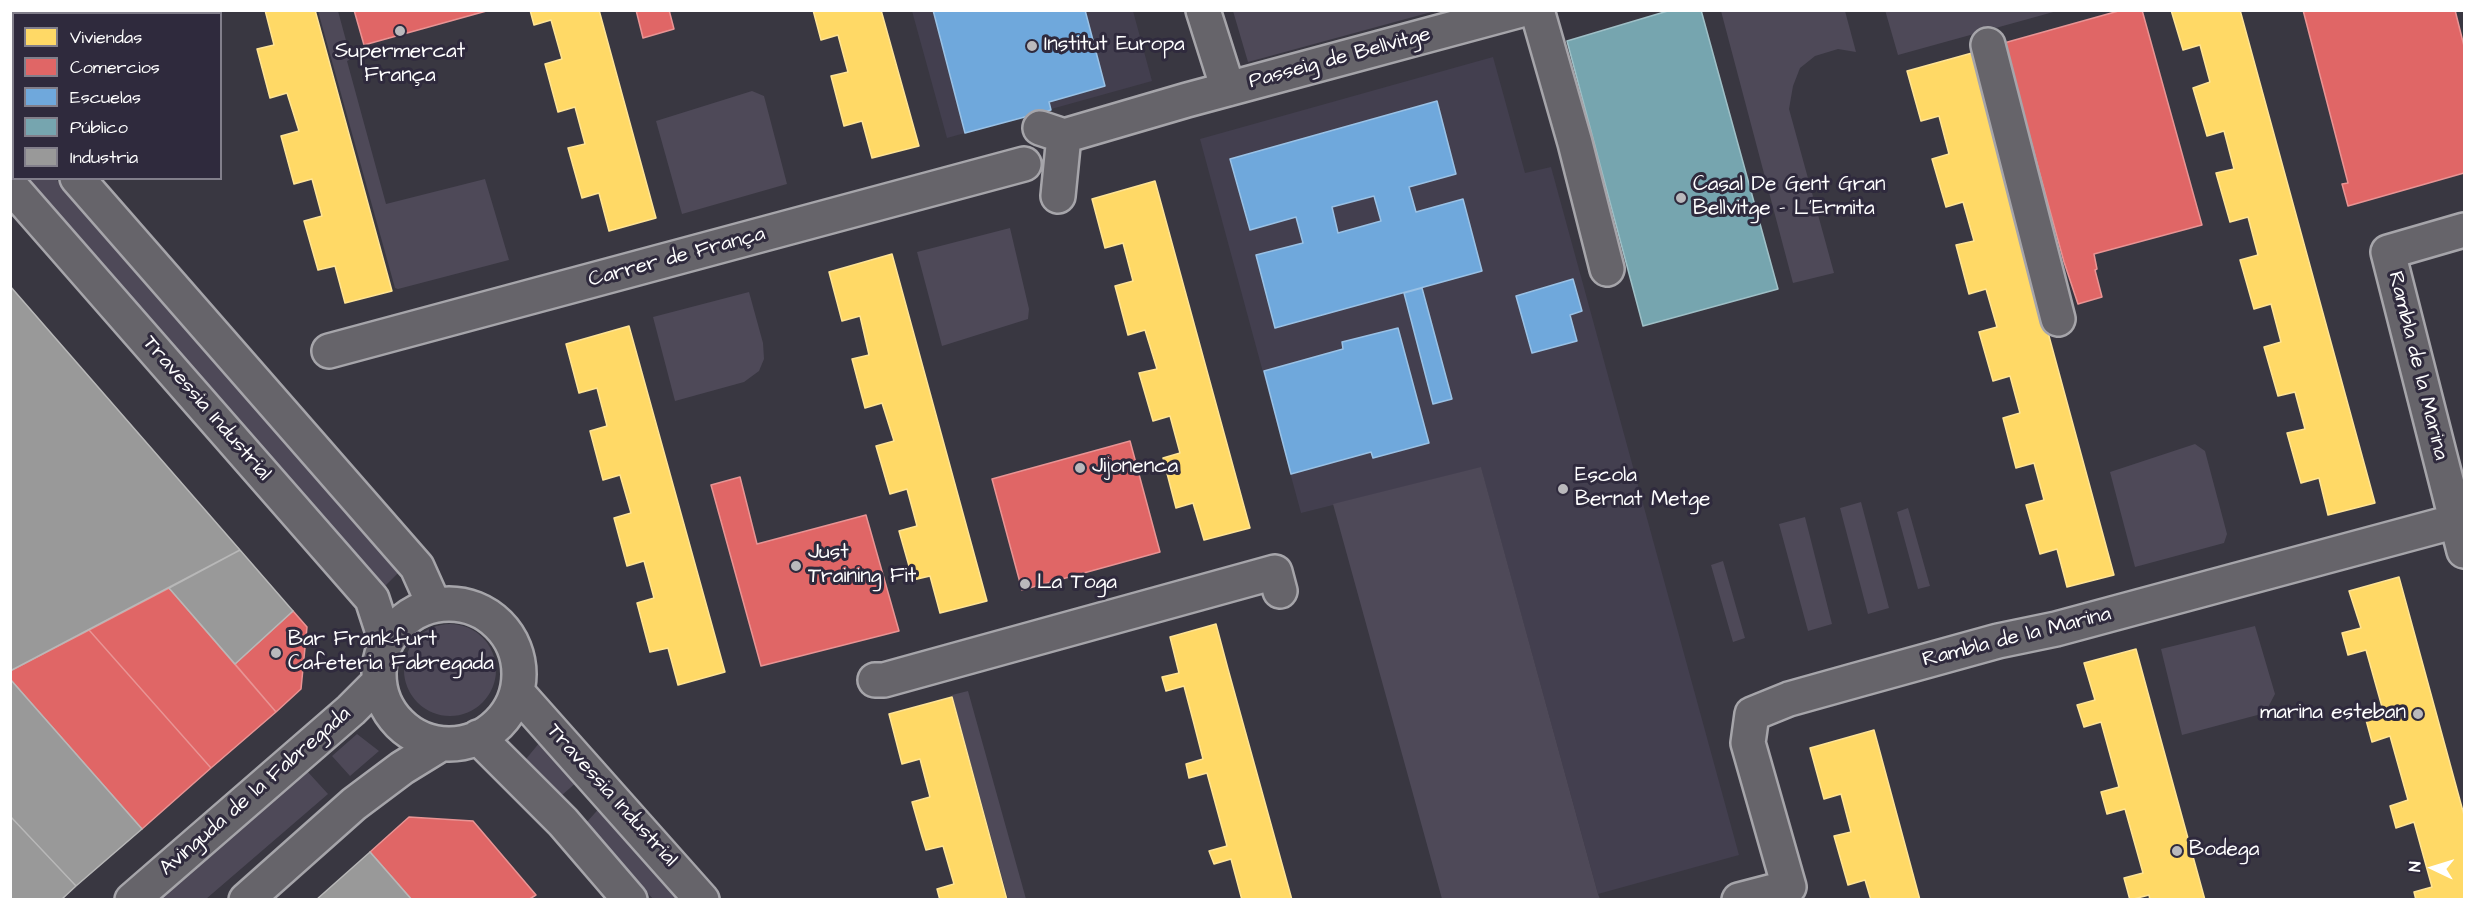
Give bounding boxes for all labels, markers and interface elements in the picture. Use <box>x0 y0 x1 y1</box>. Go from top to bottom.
legend <box>12 12 222 180</box>
street label: Passeig de Bellvitge <box>1246 23 1434 95</box>
marker: Supermercat França <box>393 24 407 38</box>
text: Viviendas <box>70 25 142 50</box>
place label: Institut Europa <box>1044 33 1185 59</box>
marker: Institut Europa <box>1025 39 1039 53</box>
place label: Supermercat França <box>335 40 465 90</box>
text: Comercios <box>70 55 160 80</box>
text: Escuelas <box>70 85 141 110</box>
text: Público <box>70 115 128 140</box>
text: Industria <box>70 145 138 170</box>
place label: Casal De Gent Gran Bellvitge - L'Ermita <box>1693 173 1885 223</box>
marker: Casal De Gent Gran Bellvitge - L'Ermita <box>1674 191 1688 205</box>
street label: Carrer de França <box>586 222 768 294</box>
street label: Rambla de la Marina <box>2381 269 2453 463</box>
street label: Travessia Industrial <box>136 331 276 487</box>
place label: Jijonenca <box>1092 455 1178 481</box>
marker: Jijonenca <box>1073 461 1087 475</box>
place label: Escola Bernat Metge <box>1575 464 1710 514</box>
marker: Escola Bernat Metge <box>1556 482 1570 496</box>
place label: Just Training Fit <box>808 541 916 591</box>
marker: Just Training Fit <box>789 559 803 573</box>
place label: La Toga <box>1037 571 1117 597</box>
marker: La Toga <box>1018 577 1032 591</box>
street label: Rambla de la Marina <box>1920 602 2114 674</box>
place label: Bar Frankfurt Cafeteria Fabregada <box>288 628 494 678</box>
marker: Bar Frankfurt Cafeteria Fabregada <box>269 646 283 660</box>
place label: marina esteban <box>2260 701 2406 727</box>
street label: Avinguda de la Fabregada <box>155 702 357 882</box>
marker: marina esteban <box>2411 707 2425 721</box>
street label: Travessia Industrial <box>540 719 682 873</box>
place label: Bodega <box>2189 838 2259 864</box>
north arrow <box>2403 838 2463 898</box>
marker: Bodega <box>2170 844 2184 858</box>
text: N <box>2404 861 2426 873</box>

